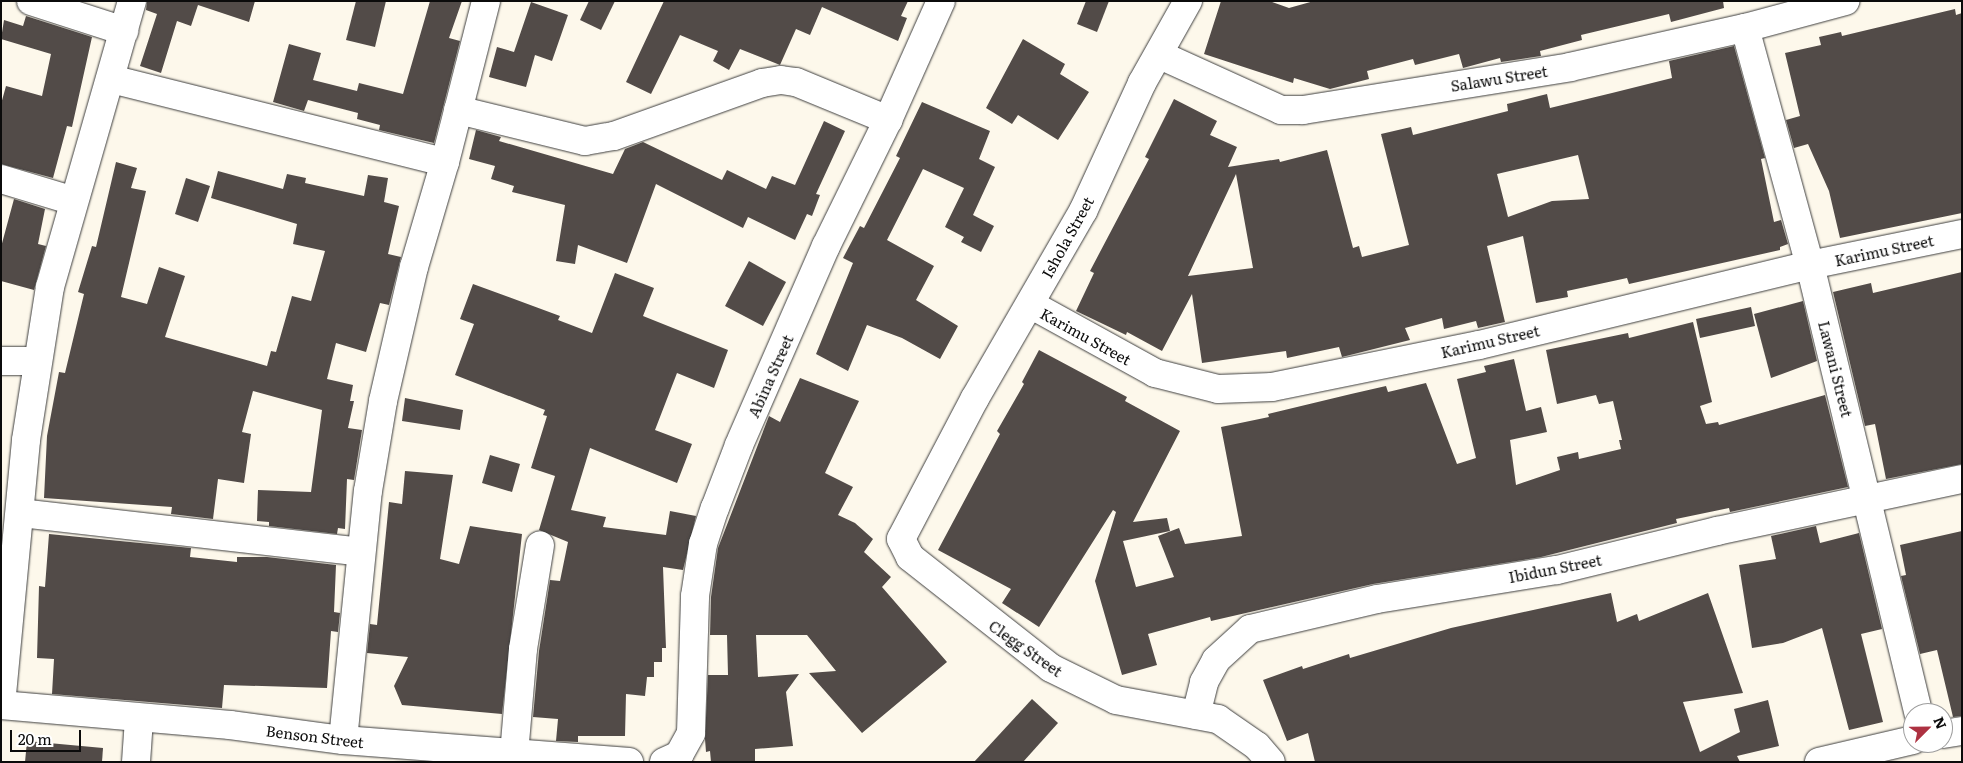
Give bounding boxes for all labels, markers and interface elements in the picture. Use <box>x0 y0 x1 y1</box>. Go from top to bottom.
street label: Salawu Street <box>1449 61 1549 95</box>
street label: Ishola Street <box>1037 193 1097 281</box>
street label: Karimu Street <box>1833 231 1935 269</box>
street label: Karimu Street <box>1038 304 1134 368</box>
street label: Lawani Street <box>1815 319 1857 419</box>
street label: Karimu Street <box>1439 321 1541 361</box>
street label: Abina Street <box>744 332 796 420</box>
street label: Ibidun Street <box>1507 550 1603 586</box>
street label: Clegg Street <box>986 616 1066 680</box>
north arrow <box>1903 703 1953 753</box>
text: N <box>1929 713 1952 732</box>
scale bar <box>12 720 84 752</box>
street label: Benson Street <box>265 721 365 751</box>
text: 20 m <box>18 727 52 750</box>

